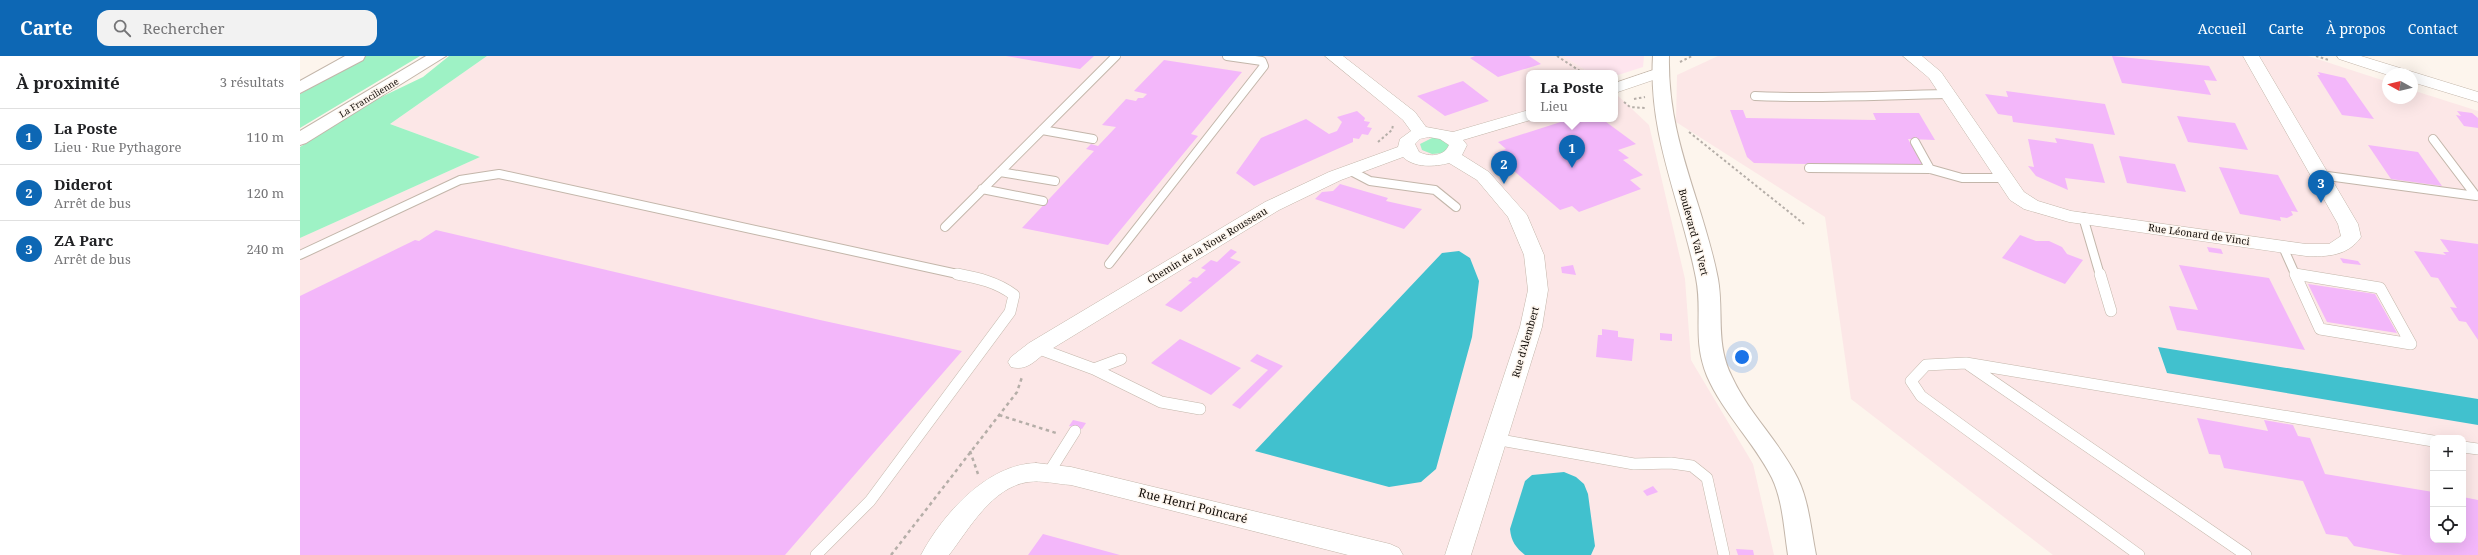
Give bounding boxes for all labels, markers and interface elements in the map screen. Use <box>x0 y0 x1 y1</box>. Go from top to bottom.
search box <box>97 10 377 46</box>
text: Carte <box>20 15 73 41</box>
icon: search <box>111 17 133 39</box>
text: Rechercher <box>143 18 224 38</box>
text: Accueil <box>2198 19 2246 38</box>
text: Carte <box>2268 19 2304 38</box>
text: À propos <box>2326 19 2386 38</box>
text: Contact <box>2408 19 2458 38</box>
north arrow <box>2382 68 2418 104</box>
popup <box>1526 70 1618 122</box>
text: À proximité <box>16 71 120 94</box>
text: 3 résultats <box>220 73 284 91</box>
street label: La Francilienne <box>336 75 401 121</box>
text: La Poste <box>1540 77 1604 97</box>
text: Lieu <box>1540 97 1568 115</box>
text: La Poste <box>54 118 117 138</box>
text: 1 <box>25 128 33 146</box>
text: 110 m <box>247 128 284 146</box>
pin: 1 <box>1559 135 1585 168</box>
text: Lieu · Rue Pythagore <box>54 138 182 156</box>
pin: 2 <box>1491 151 1517 184</box>
pin: 3 <box>2308 170 2334 203</box>
text: Diderot <box>54 174 112 194</box>
text: 2 <box>25 184 33 202</box>
text: 120 m <box>247 184 284 202</box>
street label: Boulevard Val Vert <box>1676 187 1712 277</box>
text: Arrêt de bus <box>54 194 131 212</box>
street label: Chemin de la Noue Rousseau <box>1144 203 1270 286</box>
street label: Rue Léonard de Vinci <box>2147 220 2251 248</box>
text: ZA Parc <box>54 230 114 250</box>
text: 3 <box>25 240 33 258</box>
text: 240 m <box>247 240 284 258</box>
text: Arrêt de bus <box>54 250 131 268</box>
street label: Rue d'Alembert <box>1508 304 1542 379</box>
your location <box>1732 347 1752 367</box>
map controls <box>2430 435 2466 543</box>
button: + <box>2430 435 2466 471</box>
button: − <box>2430 471 2466 507</box>
street label: Rue Henri Poincaré <box>1137 484 1249 527</box>
button: locate <box>2430 507 2466 543</box>

